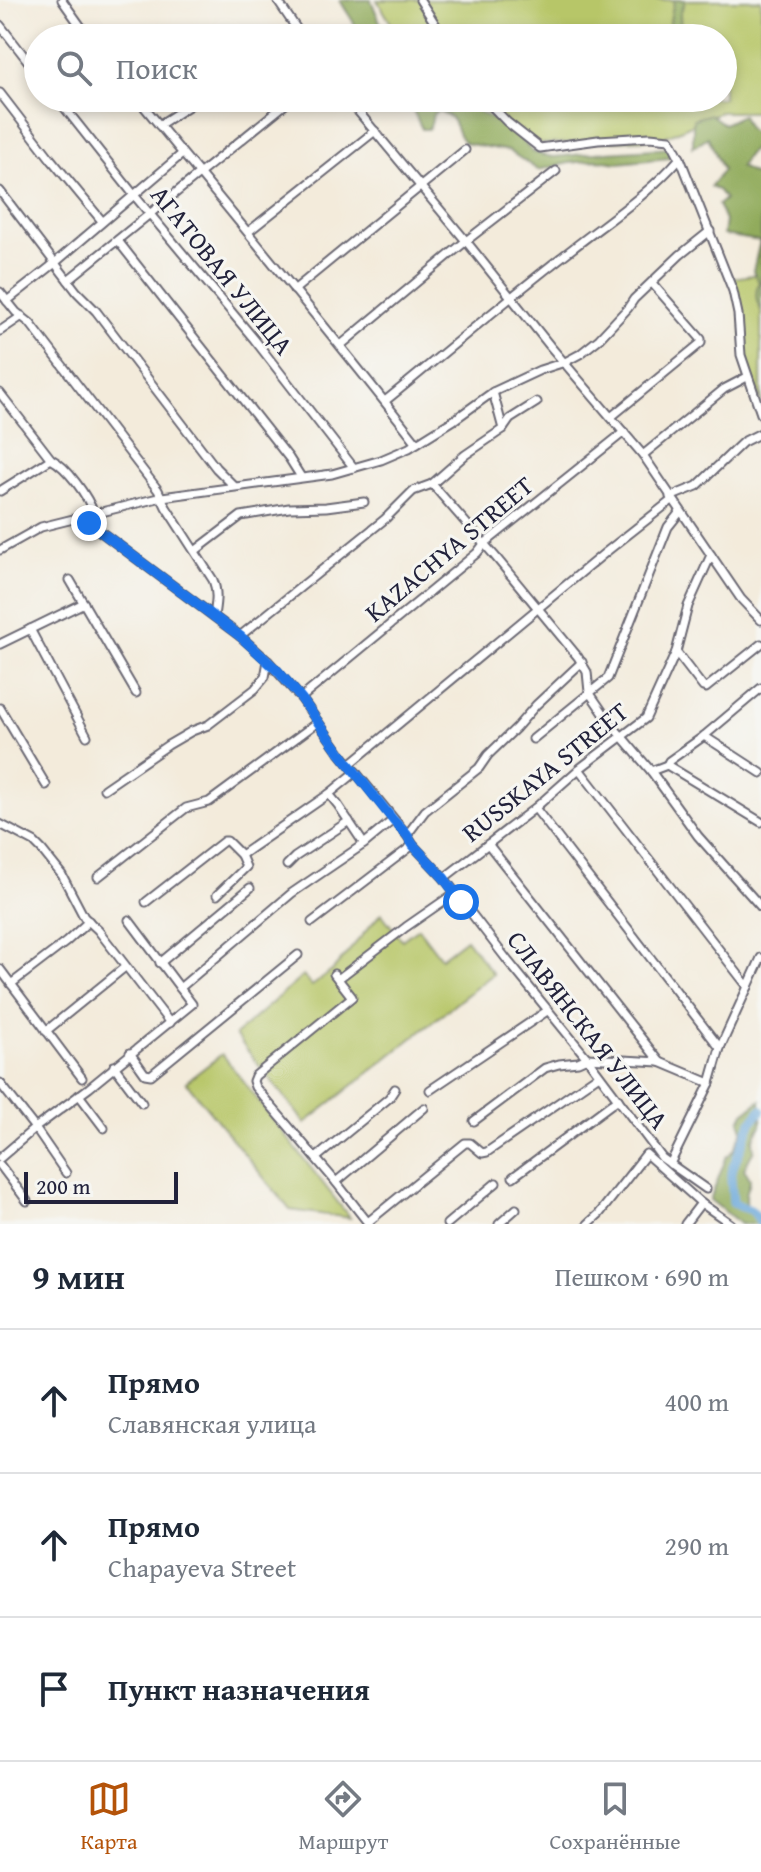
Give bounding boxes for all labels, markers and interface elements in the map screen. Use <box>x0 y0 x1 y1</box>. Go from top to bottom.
search box <box>24 24 737 112</box>
icon: search <box>52 46 96 90</box>
text: Поиск <box>116 46 198 90</box>
street label: АГАТОВАЯ УЛИЦА <box>142 176 303 363</box>
street label: KAZACHYA STREET <box>356 466 542 631</box>
route end <box>71 505 107 541</box>
street label: RUSSKAYA STREET <box>453 692 637 851</box>
route start <box>443 884 479 920</box>
street label: СЛАВЯНСКАЯ УЛИЦА <box>498 922 679 1138</box>
scale bar <box>24 1168 178 1204</box>
text: 200 m <box>36 1170 91 1202</box>
text: 9 мин <box>32 1252 125 1301</box>
text: Пешком · 690 m <box>555 1257 729 1296</box>
text: Прямо <box>108 1360 200 1404</box>
icon: ahead <box>32 1379 76 1423</box>
text: 400 m <box>664 1382 729 1421</box>
text: Славянская улица <box>108 1404 316 1443</box>
text: Прямо <box>108 1504 200 1548</box>
icon: ahead <box>32 1523 76 1567</box>
text: 290 m <box>664 1526 729 1565</box>
text: Chapayeva Street <box>108 1548 296 1587</box>
icon: arrive <box>32 1667 76 1711</box>
text: Пункт назначения <box>108 1667 370 1711</box>
tab: Карта <box>80 1777 137 1857</box>
tab: Маршрут <box>298 1777 388 1857</box>
tab: Сохранённые <box>549 1777 680 1857</box>

